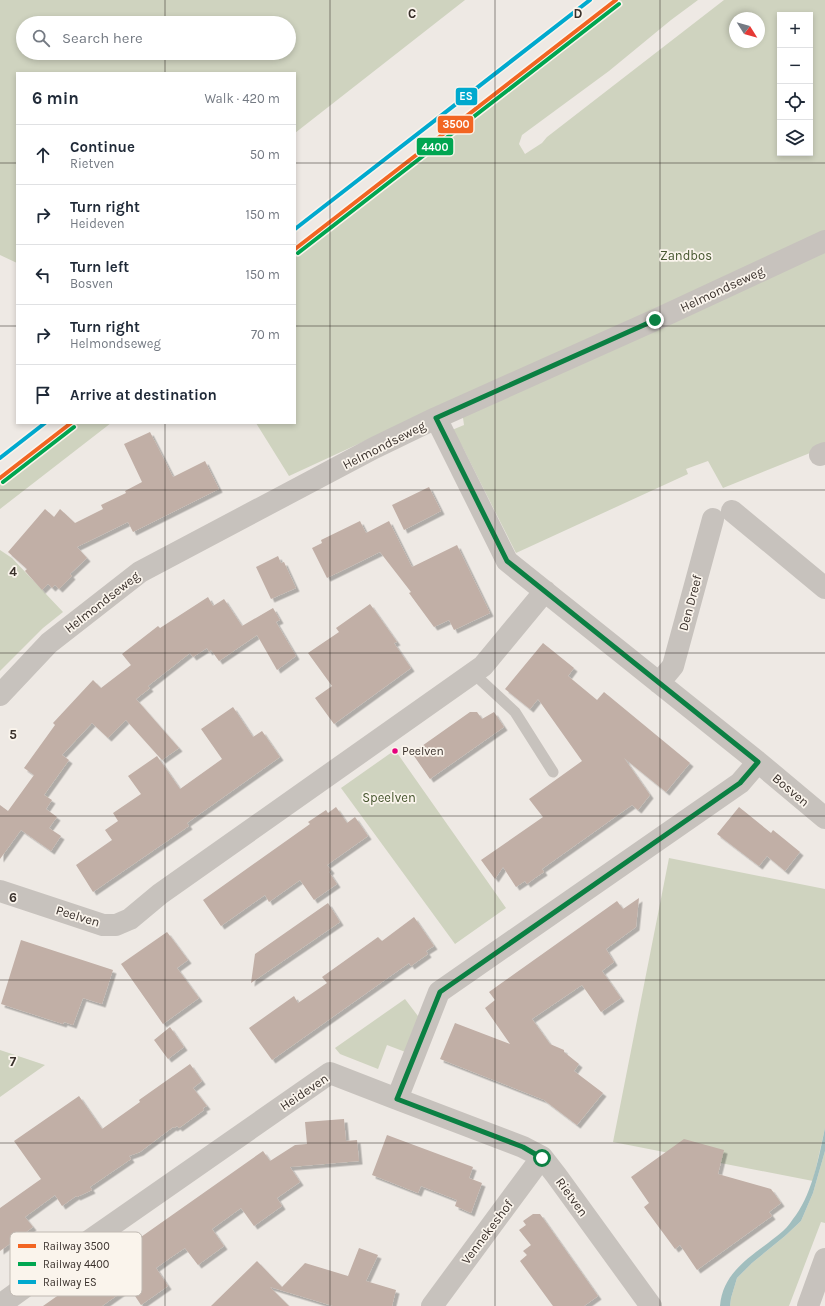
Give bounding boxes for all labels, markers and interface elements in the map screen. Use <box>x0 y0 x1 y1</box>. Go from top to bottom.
text: C <box>408 6 416 21</box>
text: D <box>574 6 583 21</box>
north arrow <box>729 12 765 48</box>
map controls <box>777 12 813 156</box>
button: + <box>777 12 813 48</box>
search box <box>16 16 296 60</box>
icon: search <box>30 27 52 49</box>
text: Search here <box>62 29 143 47</box>
button: − <box>777 48 813 84</box>
button: locate <box>777 84 813 120</box>
line badge: ES <box>455 87 478 106</box>
text: 6 min <box>32 88 79 108</box>
text: ES <box>459 90 473 103</box>
text: Walk · 420 m <box>204 91 280 106</box>
line badge: 3500 <box>437 115 474 134</box>
text: 3500 <box>442 118 470 131</box>
button: layers <box>777 120 813 156</box>
line badge: 4400 <box>416 137 454 156</box>
text: Continue <box>70 138 135 156</box>
text: 4400 <box>421 141 449 154</box>
icon: ahead <box>32 144 54 166</box>
text: 50 m <box>250 147 280 162</box>
text: Rietven <box>70 156 114 171</box>
text: Turn right <box>70 198 140 216</box>
icon: right <box>32 204 54 226</box>
text: 150 m <box>245 207 280 222</box>
text: Heideven <box>70 216 125 231</box>
park label: Zandbos <box>660 248 712 263</box>
text: Turn left <box>70 258 129 276</box>
street label: Helmondseweg <box>678 263 767 315</box>
icon: left <box>32 264 54 286</box>
text: 150 m <box>245 267 280 282</box>
text: Bosven <box>70 276 113 291</box>
route end <box>646 311 664 329</box>
text: Turn right <box>70 318 140 336</box>
icon: right <box>32 324 54 346</box>
text: 70 m <box>251 327 280 342</box>
text: Helmondseweg <box>70 336 161 351</box>
icon: arrive <box>32 384 54 406</box>
text: Arrive at destination <box>70 386 217 404</box>
street label: Helmondseweg <box>340 417 428 472</box>
text: 4 <box>9 564 17 579</box>
street label: Helmondseweg <box>62 568 143 636</box>
street label: Den Dreef <box>675 573 705 633</box>
text: 5 <box>9 727 17 742</box>
place label: Peelven <box>402 744 444 758</box>
marker: Peelven <box>390 746 400 756</box>
street label: Bosven <box>770 770 812 810</box>
park label: Speelven <box>362 790 416 805</box>
text: 6 <box>9 890 17 905</box>
street label: Peelven <box>54 902 102 930</box>
text: 7 <box>10 1054 17 1069</box>
street label: Heideven <box>277 1070 331 1114</box>
route start <box>533 1149 551 1167</box>
street label: Rietven <box>553 1175 591 1219</box>
street label: Vennekeshof <box>458 1197 516 1267</box>
legend <box>10 1232 142 1296</box>
text: Railway 3500 <box>43 1240 110 1253</box>
text: Railway 4400 <box>43 1258 109 1271</box>
text: Railway ES <box>43 1276 97 1289</box>

